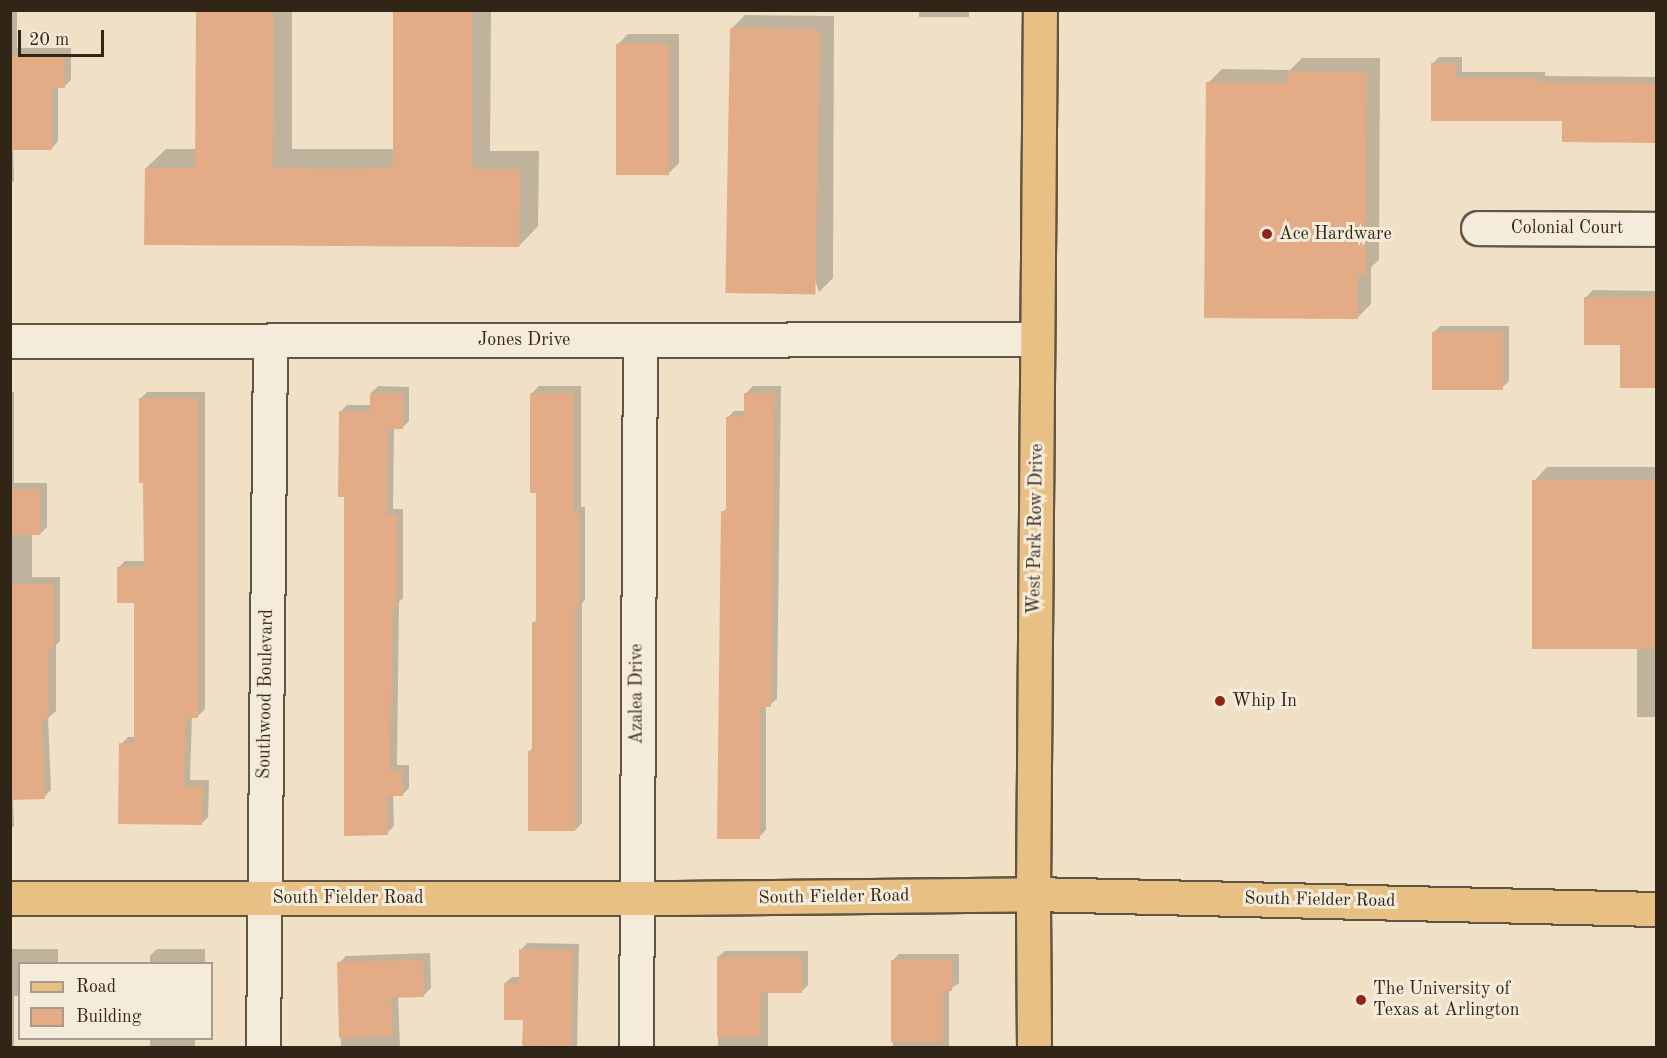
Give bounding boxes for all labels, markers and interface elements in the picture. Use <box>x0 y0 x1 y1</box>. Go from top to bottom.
scale bar <box>21 18 106 56</box>
text: 20 m <box>29 31 69 49</box>
street label: Colonial Court <box>1511 217 1623 239</box>
place label: Ace Hardware <box>1279 223 1392 245</box>
marker: Ace Hardware <box>1260 227 1274 241</box>
street label: Jones Drive <box>478 329 570 351</box>
street label: West Park Row Drive <box>1024 443 1048 615</box>
street label: Southwood Boulevard <box>254 609 278 779</box>
street label: Azalea Drive <box>626 644 648 744</box>
place label: Whip In <box>1232 690 1297 712</box>
marker: Whip In <box>1213 694 1227 708</box>
street label: South Fielder Road <box>758 885 910 909</box>
street label: South Fielder Road <box>272 887 424 909</box>
street label: South Fielder Road <box>1244 888 1396 912</box>
legend <box>18 962 213 1040</box>
text: Road <box>76 978 116 996</box>
place label: The University of Texas at Arlington <box>1373 979 1519 1022</box>
marker: The University of Texas at Arlington <box>1354 993 1368 1007</box>
text: Building <box>76 1008 141 1026</box>

